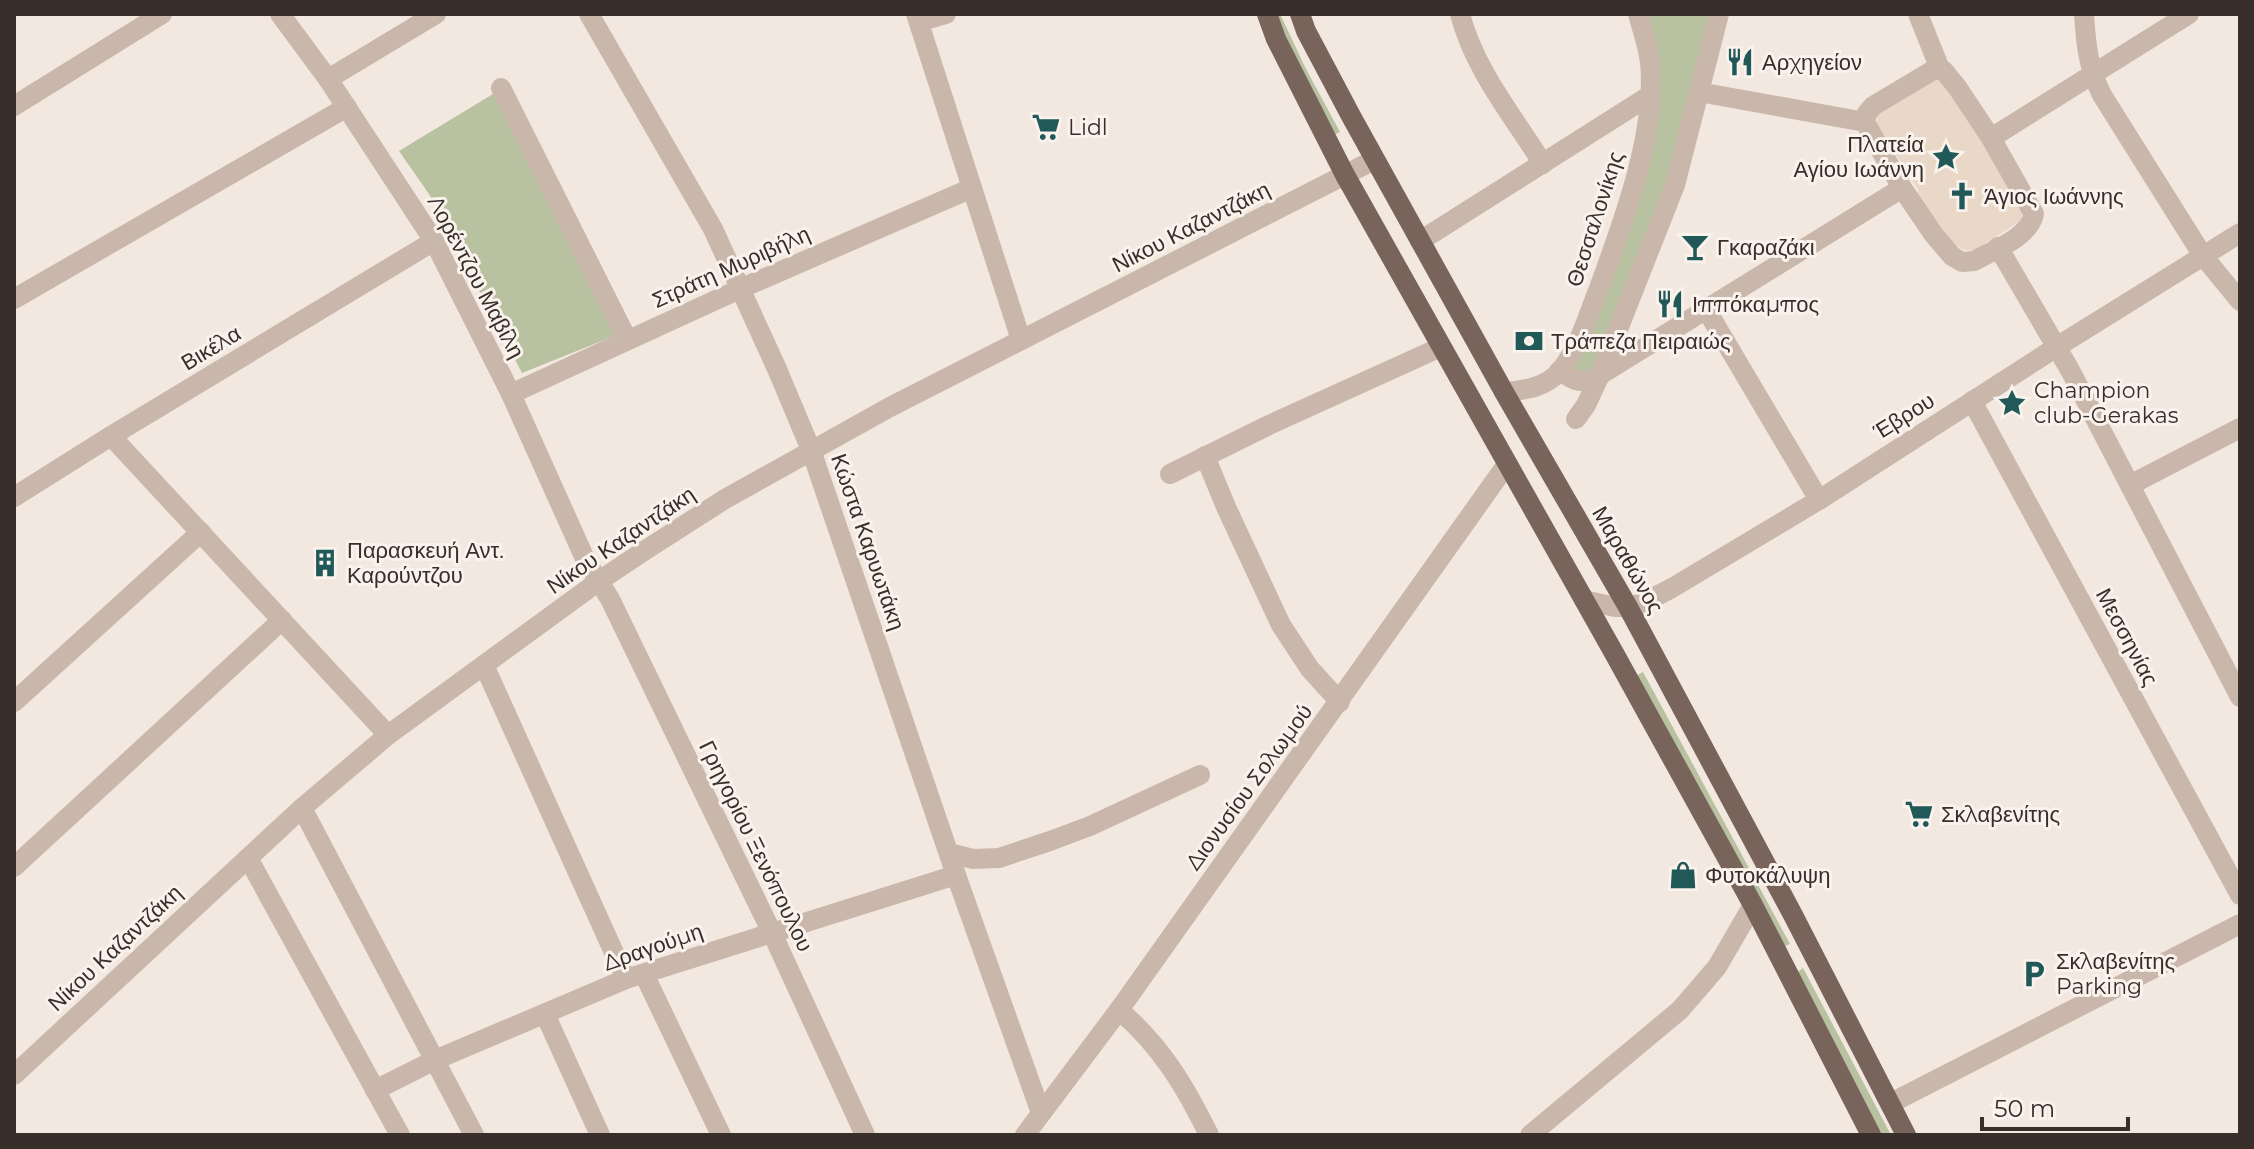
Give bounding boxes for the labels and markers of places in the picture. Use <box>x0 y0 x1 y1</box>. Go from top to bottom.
restaurant icon: Αρχηγείον <box>1725 47 1755 77</box>
place label: Αρχηγείον <box>1762 49 1862 76</box>
supermarket icon: Lidl <box>1031 112 1061 142</box>
place label: Lidl <box>1068 114 1108 141</box>
place label: Πλατεία Αγίου Ιωάννη <box>1794 131 1924 183</box>
place icon: Πλατεία Αγίου Ιωάννη <box>1931 142 1961 172</box>
church icon: Άγιος Ιωάννης <box>1947 181 1977 211</box>
place label: Άγιος Ιωάννης <box>1984 183 2124 210</box>
bar icon: Γκαραζάκι <box>1680 232 1710 262</box>
place label: Γκαραζάκι <box>1717 234 1815 261</box>
restaurant icon: Ιππόκαμπος <box>1655 289 1685 319</box>
place label: Ιππόκαμπος <box>1692 291 1819 318</box>
bank icon: Τράπεζα Πειραιώς <box>1514 326 1544 356</box>
place label: Τράπεζα Πειραιώς <box>1551 328 1731 355</box>
place label: Champion club-Gerakas <box>2034 377 2179 429</box>
place icon: Champion club-Gerakas <box>1997 388 2027 418</box>
place label: Παρασκευή Αντ. Καρούντζου <box>347 537 504 589</box>
building icon: Παρασκευή Αντ. Καρούντζου <box>310 548 340 578</box>
supermarket icon: Σκλαβενίτης <box>1904 799 1934 829</box>
place label: Σκλαβενίτης <box>1941 801 2060 828</box>
shop icon: Φυτοκάλυψη <box>1668 860 1698 890</box>
place label: Φυτοκάλυψη <box>1705 862 1831 889</box>
place label: Σκλαβενίτης Parking <box>2056 948 2175 1000</box>
parking icon: Σκλαβενίτης Parking <box>2019 959 2049 989</box>

